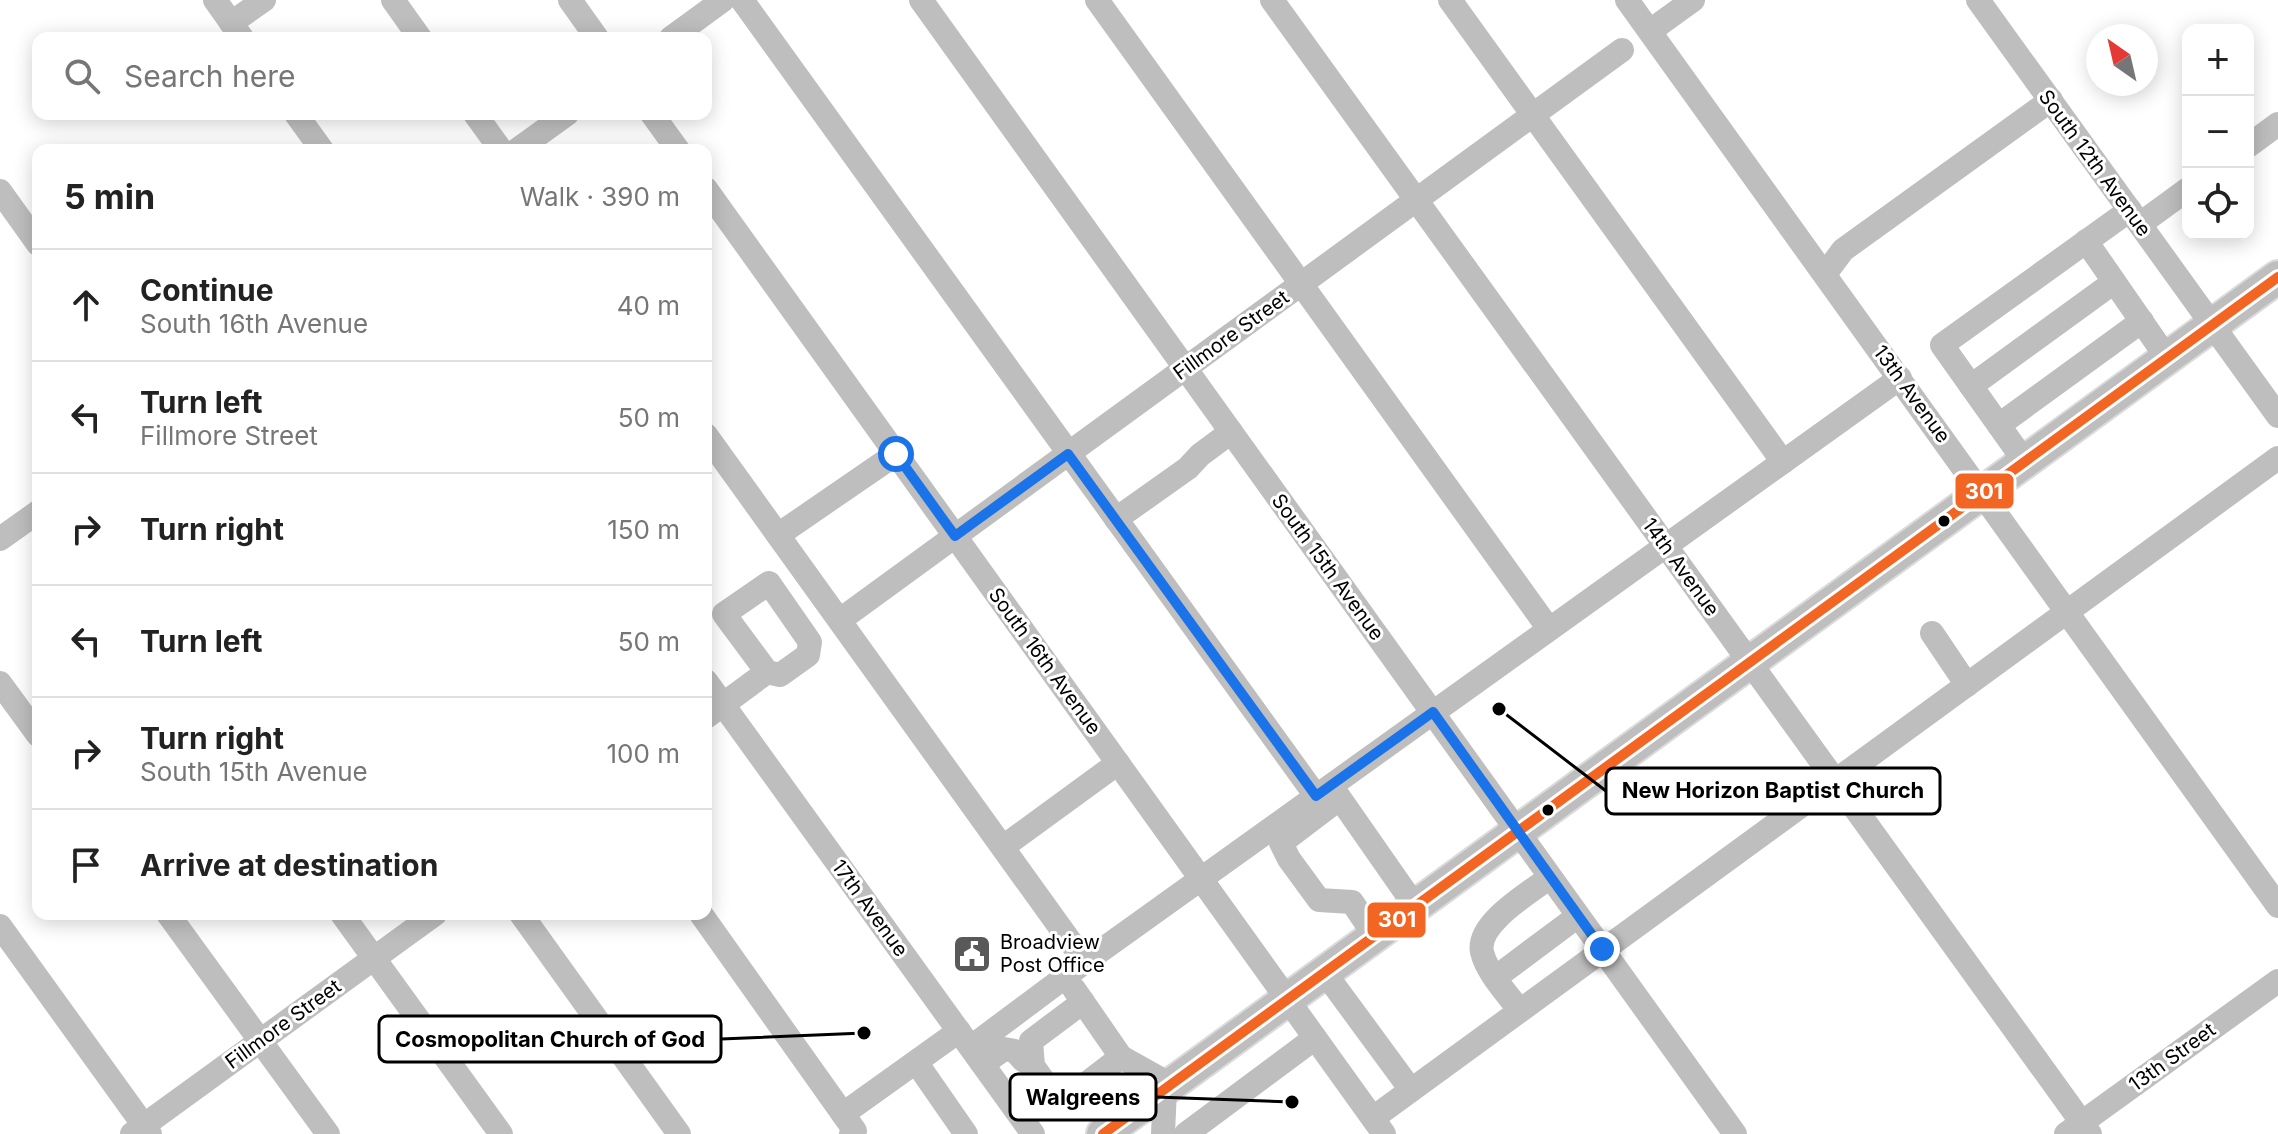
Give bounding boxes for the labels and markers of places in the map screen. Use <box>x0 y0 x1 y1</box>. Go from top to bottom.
unlabelled marker <box>1936 513 1952 529</box>
callout: New Horizon Baptist Church <box>1606 768 1940 814</box>
unlabelled marker <box>1540 802 1556 818</box>
place label: Broadview Post Office <box>1000 930 1105 977</box>
public building icon: Broadview Post Office <box>951 933 993 975</box>
callout: Cosmopolitan Church of God <box>379 1016 721 1062</box>
callout: Walgreens <box>1010 1074 1156 1120</box>

